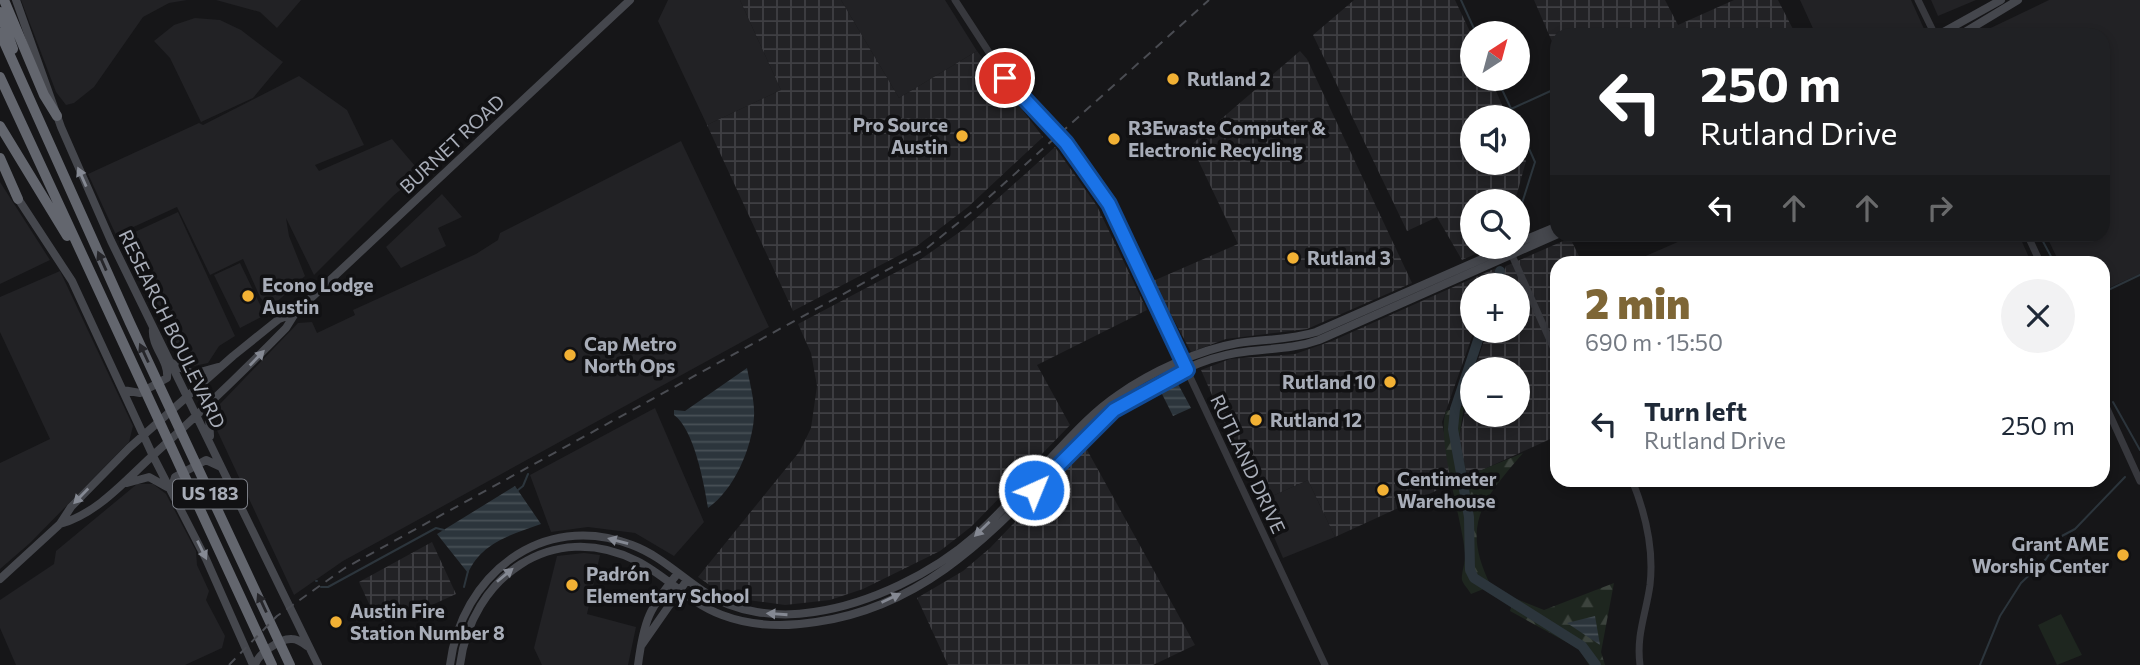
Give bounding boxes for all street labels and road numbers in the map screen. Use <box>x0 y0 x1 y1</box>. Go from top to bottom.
street label: BURNET ROAD <box>395 89 509 198</box>
street label: RESEARCH BOULEVARD <box>114 226 231 432</box>
street label: RUTLAND DRIVE <box>1206 391 1291 537</box>
road number: US 183 <box>173 480 247 508</box>

